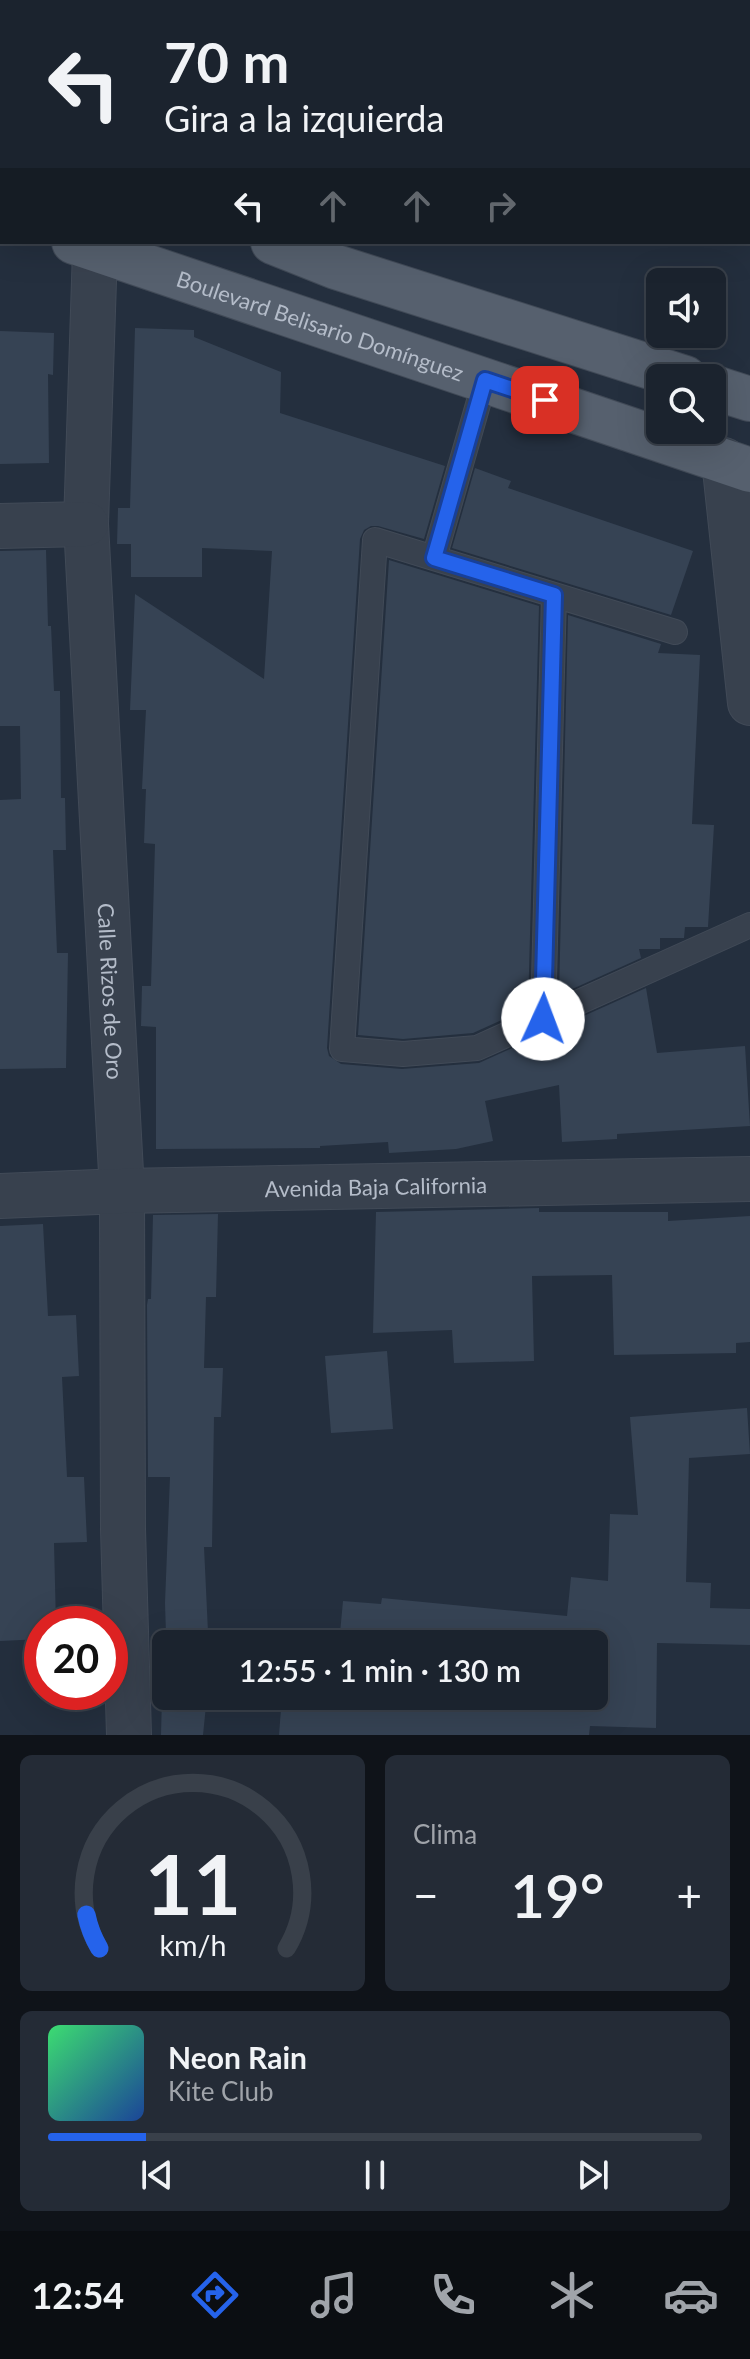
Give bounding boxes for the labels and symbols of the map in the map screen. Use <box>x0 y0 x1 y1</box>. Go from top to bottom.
street label: Boulevard Belisario Domínguez <box>173 264 467 386</box>
pin <box>511 366 579 434</box>
street label: Calle Rizos de Oro <box>93 902 129 1080</box>
position arrow <box>501 977 585 1061</box>
street label: Avenida Baja California <box>264 1171 487 1202</box>
speed limit sign: 20 <box>24 1606 128 1710</box>

